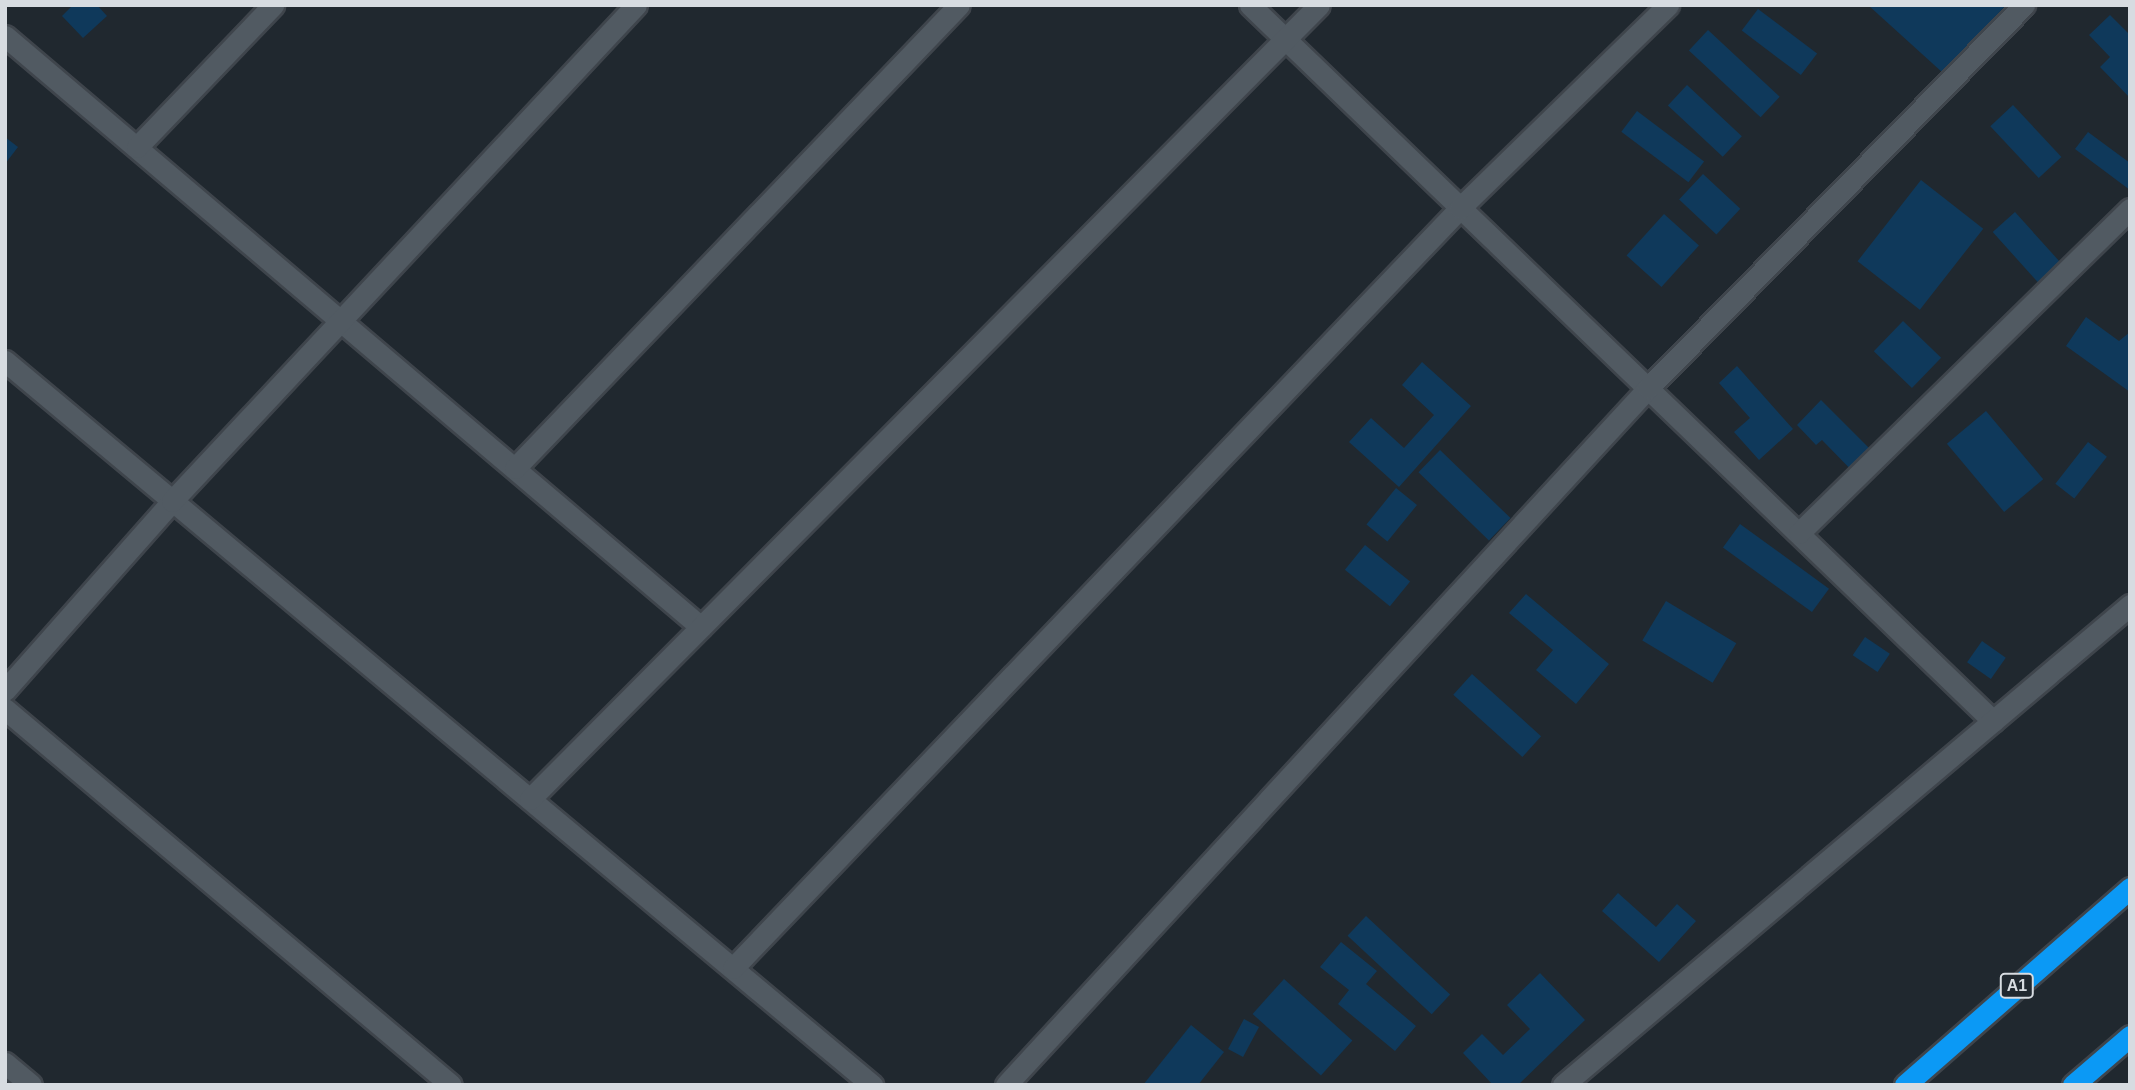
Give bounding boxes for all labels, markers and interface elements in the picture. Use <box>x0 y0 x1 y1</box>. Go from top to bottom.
road number: A1 <box>2000 974 2035 998</box>

